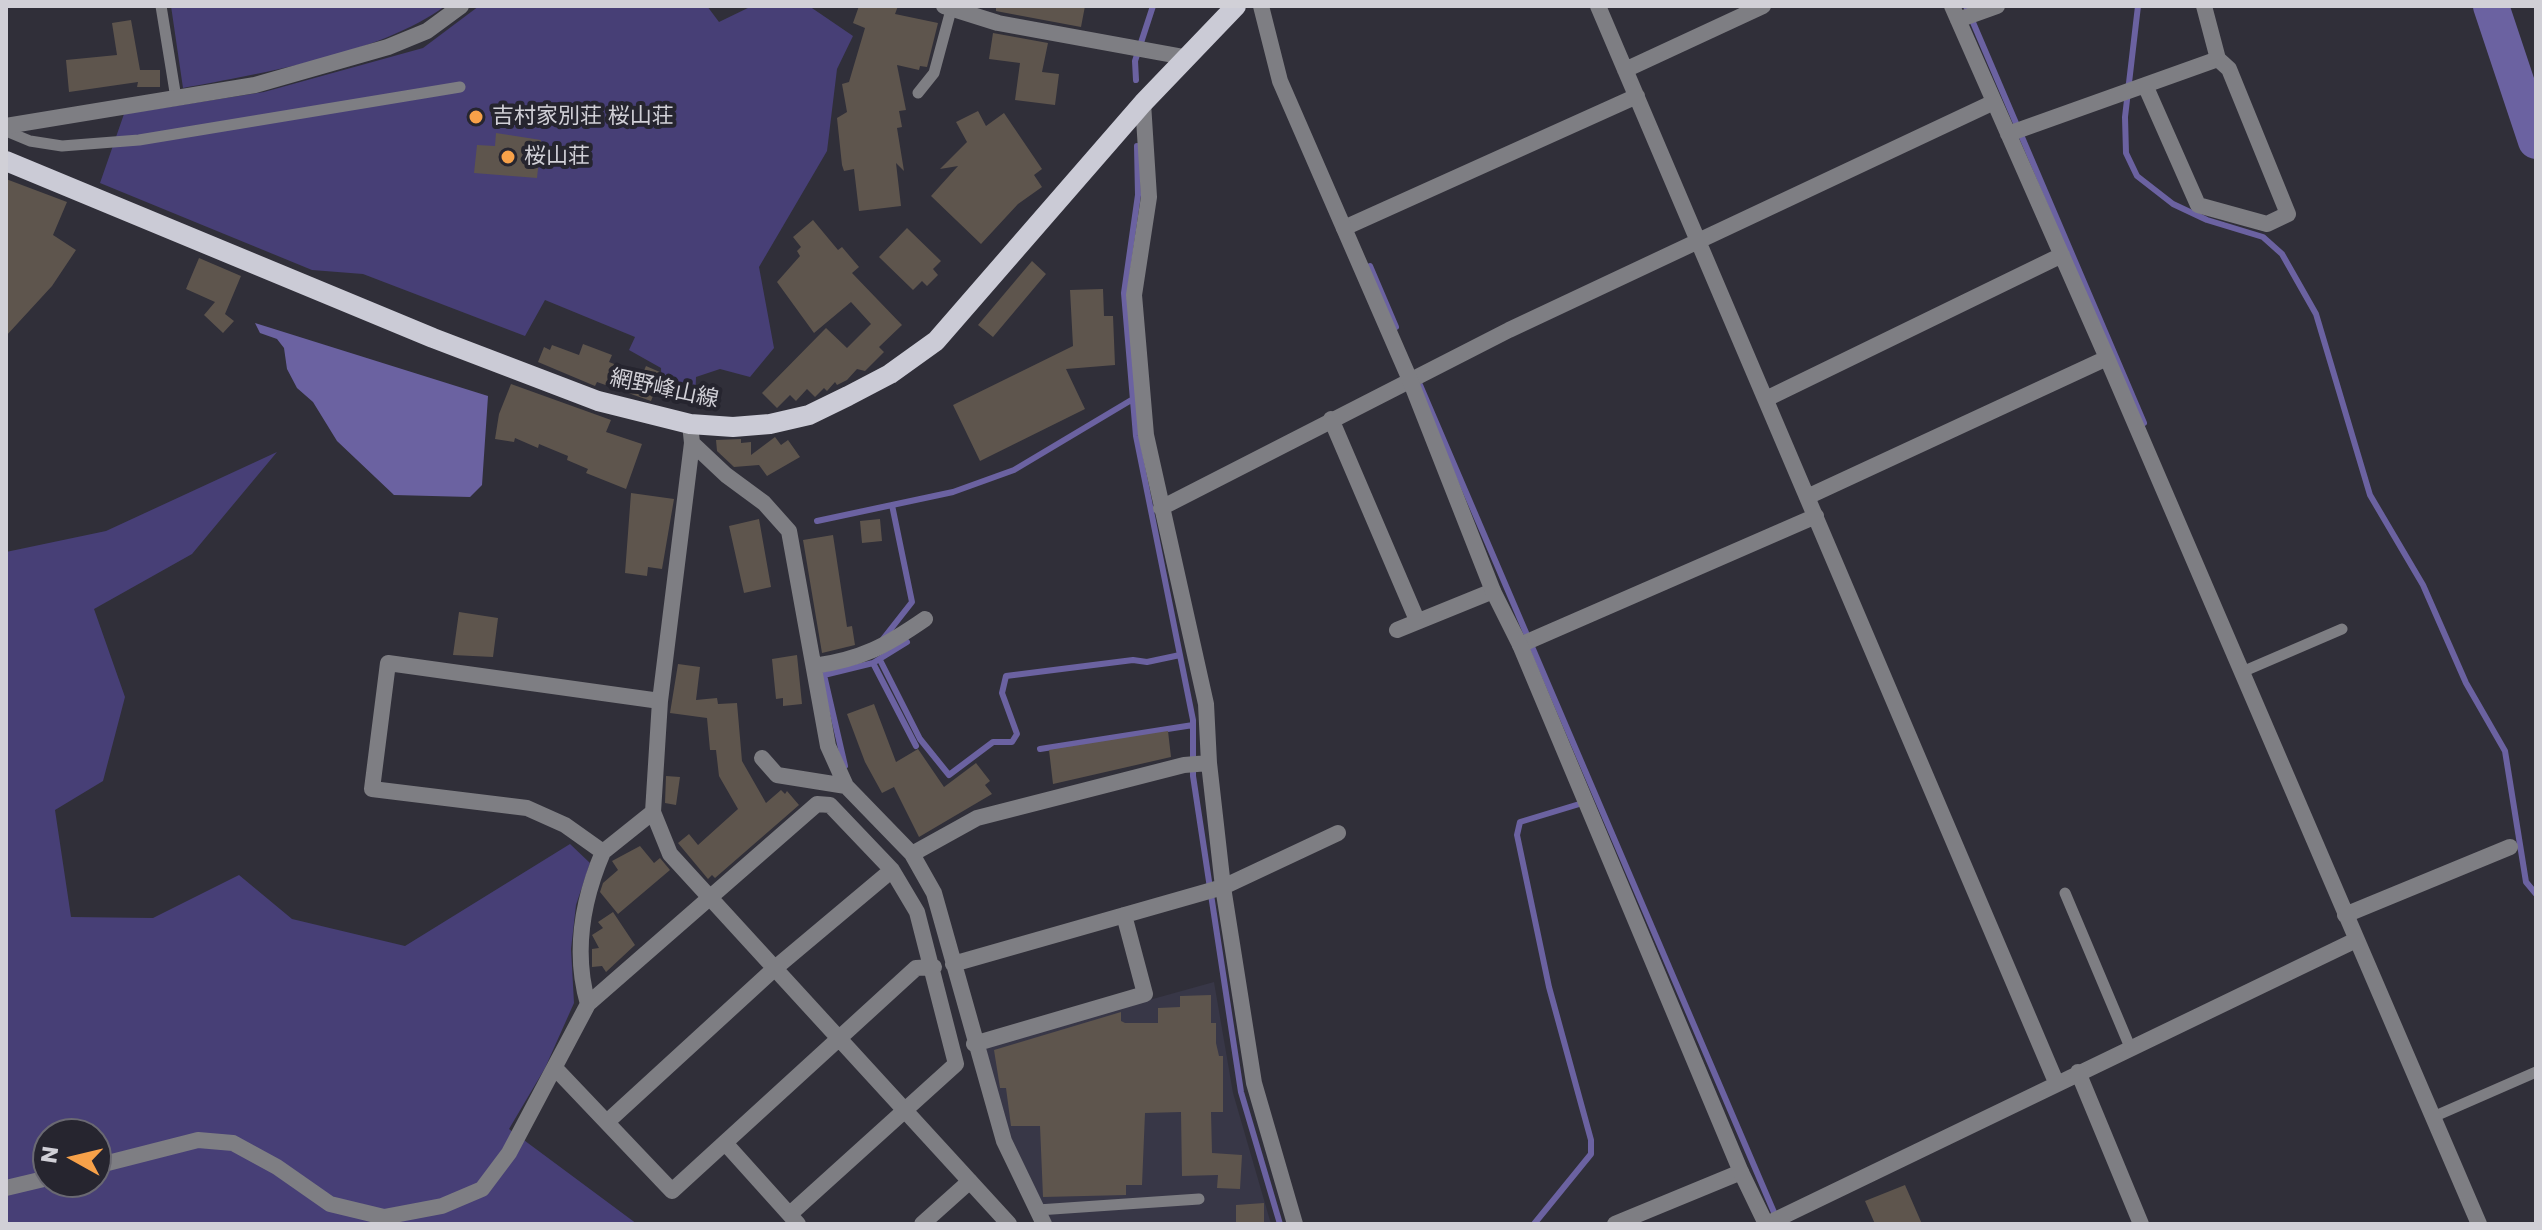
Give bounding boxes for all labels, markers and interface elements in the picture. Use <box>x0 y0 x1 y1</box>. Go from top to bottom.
place label: 吉村家別荘 桜山荘 <box>492 104 674 130</box>
marker: 吉村家別荘 桜山荘 <box>467 108 485 126</box>
place label: 桜山荘 <box>524 144 590 170</box>
marker: 桜山荘 <box>499 148 517 166</box>
street label: 網野峰山線 <box>607 366 721 414</box>
north arrow <box>32 1118 112 1198</box>
text: N <box>33 1145 66 1165</box>

